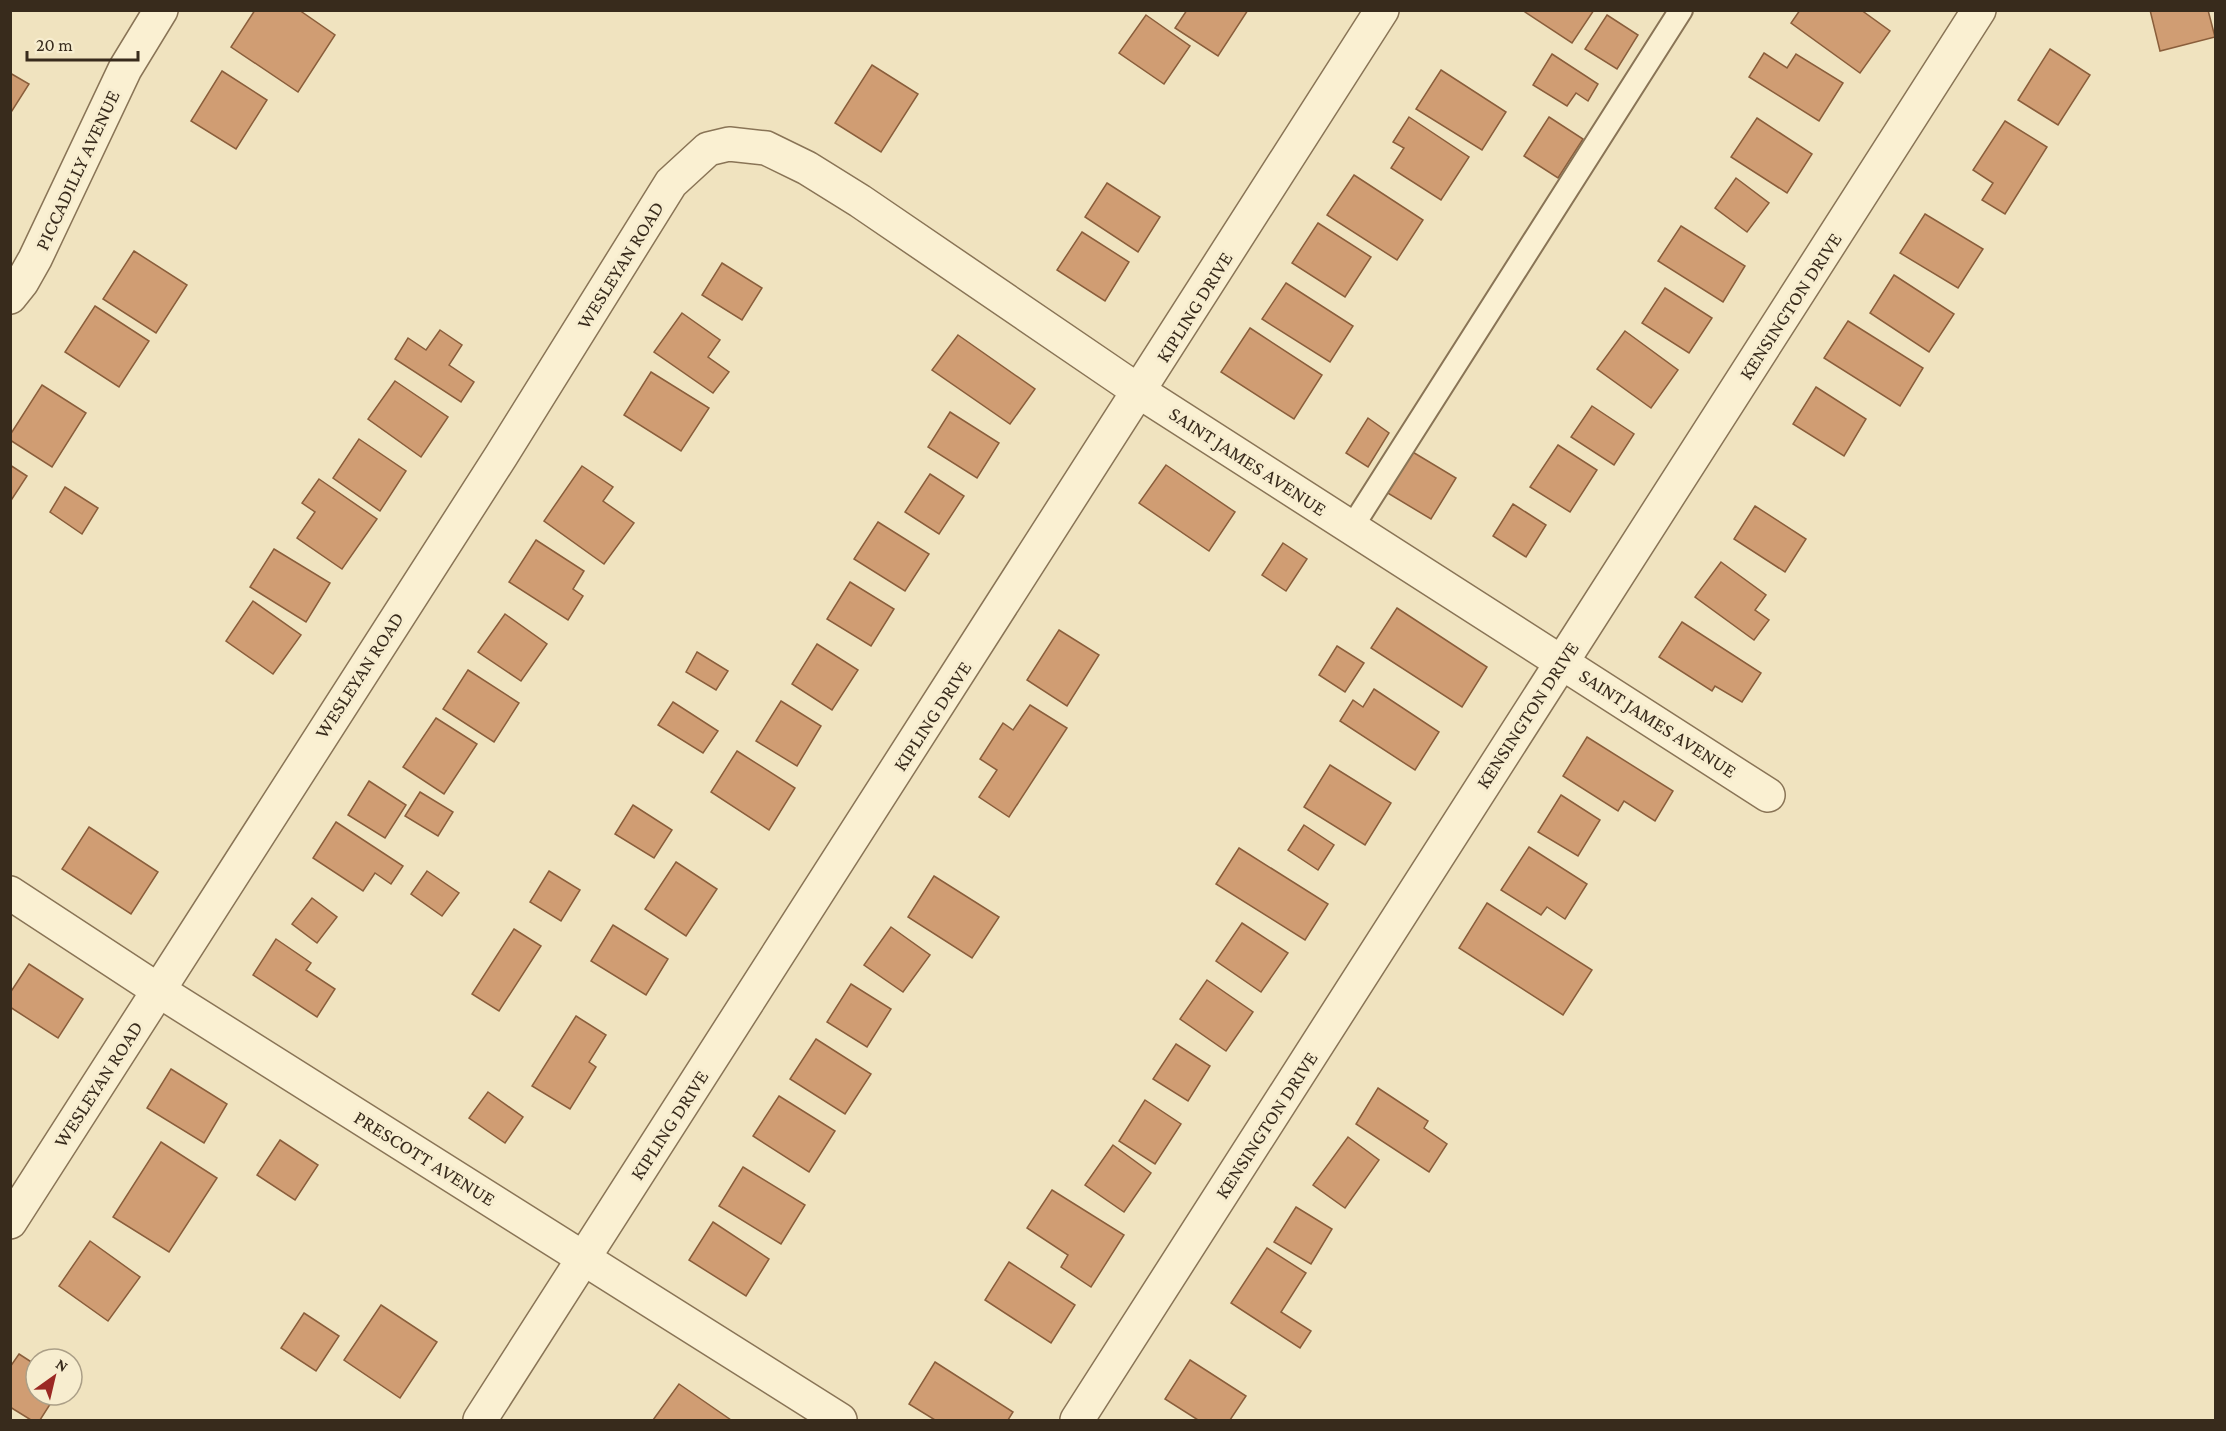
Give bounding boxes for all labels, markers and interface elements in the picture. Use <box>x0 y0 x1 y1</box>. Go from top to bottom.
scale bar <box>27 24 138 62</box>
text: 20 m <box>36 35 73 55</box>
street label: PICCADILLY AVENUE <box>30 87 124 253</box>
street label: WESLEYAN ROAD <box>572 197 668 333</box>
street label: KENSINGTON DRIVE <box>1734 228 1846 383</box>
street label: KIPLING DRIVE <box>1151 248 1237 366</box>
street label: SAINT JAMES AVENUE <box>1165 402 1331 521</box>
street label: WESLEYAN ROAD <box>310 608 408 742</box>
street label: KENSINGTON DRIVE <box>1471 637 1583 792</box>
street label: KIPLING DRIVE <box>888 657 976 775</box>
street label: SAINT JAMES AVENUE <box>1575 664 1741 783</box>
street label: WESLEYAN ROAD <box>49 1017 147 1151</box>
street label: KENSINGTON DRIVE <box>1210 1047 1322 1202</box>
street label: KIPLING DRIVE <box>625 1066 713 1184</box>
street label: PRESCOTT AVENUE <box>350 1106 500 1210</box>
north arrow <box>24 1347 84 1407</box>
text: N <box>53 1355 71 1375</box>

